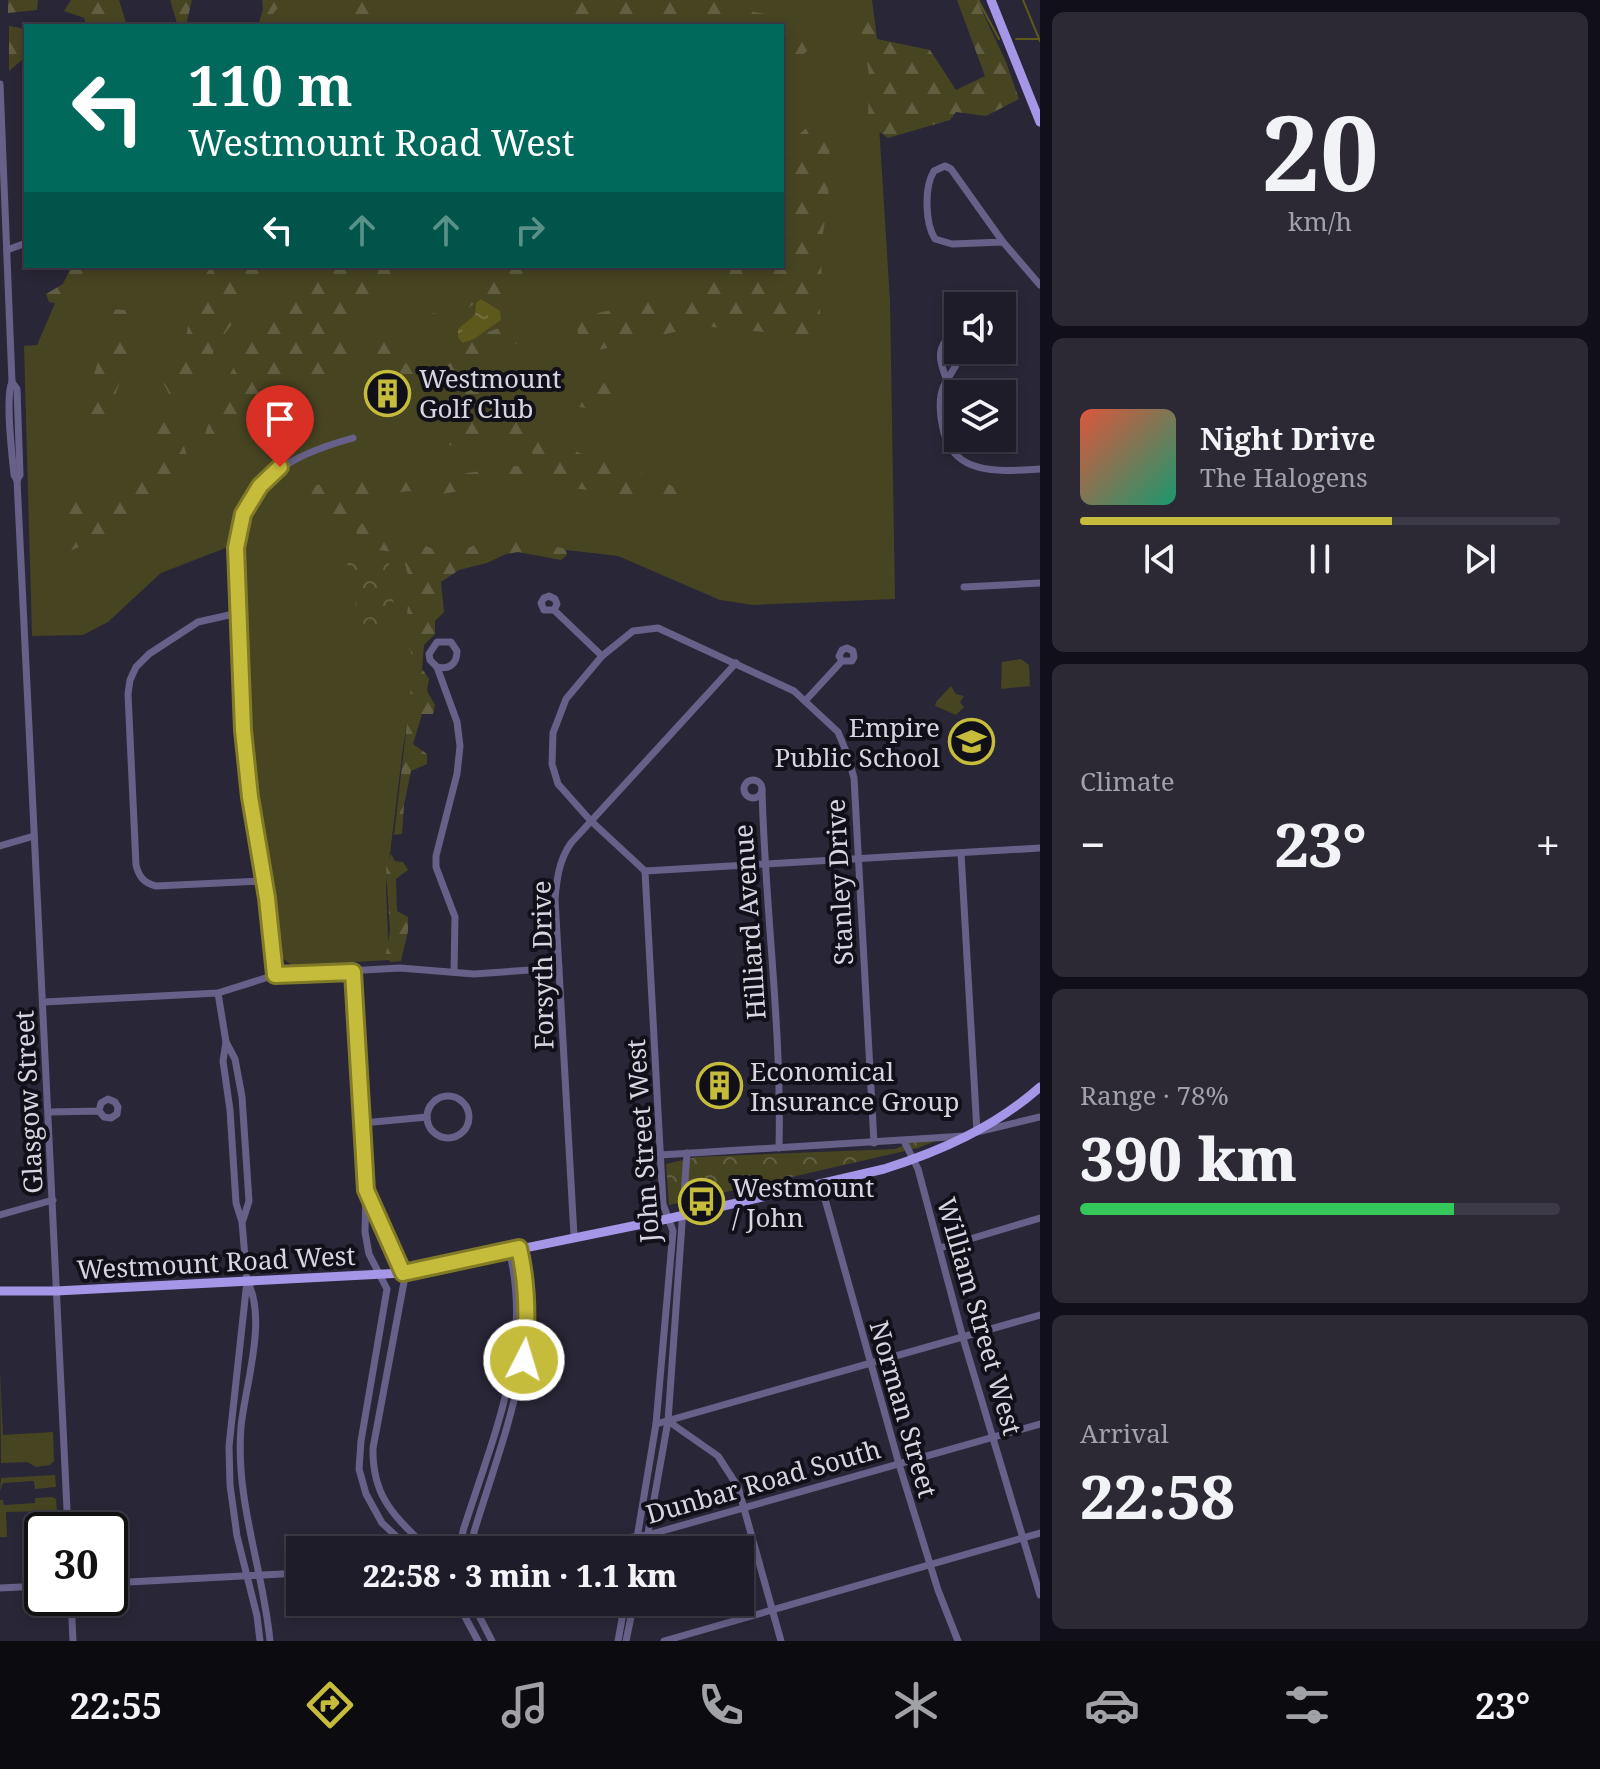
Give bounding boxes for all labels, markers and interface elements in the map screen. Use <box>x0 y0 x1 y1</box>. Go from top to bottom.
text: 110 m <box>188 46 353 122</box>
icon: left <box>56 56 160 160</box>
text: 20 <box>1261 80 1379 221</box>
text: Westmount Road West <box>188 118 574 167</box>
text: km/h <box>1288 203 1352 239</box>
icon: left <box>256 208 300 252</box>
icon: ahead <box>340 208 384 252</box>
icon: ahead <box>424 208 468 252</box>
icon: right <box>508 208 552 252</box>
map controls <box>944 292 1016 452</box>
button: sound <box>944 292 1016 364</box>
place label: Westmount Golf Club <box>419 360 561 426</box>
building icon: Westmount Golf Club <box>364 369 412 417</box>
button: layers <box>944 380 1016 452</box>
pin <box>246 385 314 467</box>
icon: arrive <box>258 397 302 441</box>
text: Night Drive <box>1200 418 1376 459</box>
text: The Halogens <box>1200 459 1368 495</box>
icon: previous <box>1138 537 1182 581</box>
icon: pause <box>1298 537 1342 581</box>
icon: next <box>1458 537 1502 581</box>
place label: Empire Public School <box>774 709 940 775</box>
school or university icon: Empire Public School <box>947 718 995 766</box>
text: Climate <box>1080 763 1175 799</box>
street label: Stanley Drive <box>817 798 861 966</box>
text: 23° <box>1274 803 1366 885</box>
text: − <box>1080 814 1105 874</box>
text: + <box>1535 814 1560 874</box>
street label: Hilliard Avenue <box>724 823 774 1021</box>
street label: Forsyth Drive <box>523 880 561 1050</box>
street label: Glasgow Street <box>5 1009 51 1195</box>
street label: John Street West <box>617 1038 667 1245</box>
place label: Economical Insurance Group <box>750 1053 959 1119</box>
building icon: Economical Insurance Group <box>695 1062 743 1110</box>
text: Range · 78% <box>1080 1077 1229 1113</box>
text: 390 km <box>1080 1117 1297 1199</box>
place label: Westmount / John <box>732 1169 874 1235</box>
bus stop icon: Westmount / John <box>677 1178 725 1226</box>
street label: William Street West <box>929 1193 1031 1439</box>
street label: Westmount Road West <box>76 1237 356 1287</box>
street label: Norman Street <box>862 1316 946 1502</box>
position arrow <box>482 1318 566 1402</box>
text: Arrival <box>1080 1415 1169 1451</box>
street label: Dunbar Road South <box>641 1430 885 1532</box>
text: 22:58 <box>1080 1455 1235 1537</box>
speed limit sign: 30 <box>24 1512 128 1616</box>
text: 22:58 · 3 min · 1.1 km <box>363 1555 677 1596</box>
icon: directions <box>302 1677 358 1733</box>
icon: music <box>497 1677 553 1733</box>
icon: phone <box>693 1677 749 1733</box>
icon: climate <box>888 1677 944 1733</box>
icon: car <box>1084 1677 1140 1733</box>
icon: filters <box>1279 1677 1335 1733</box>
text: 22:55 <box>70 1681 162 1730</box>
text: 23° <box>1475 1681 1530 1730</box>

